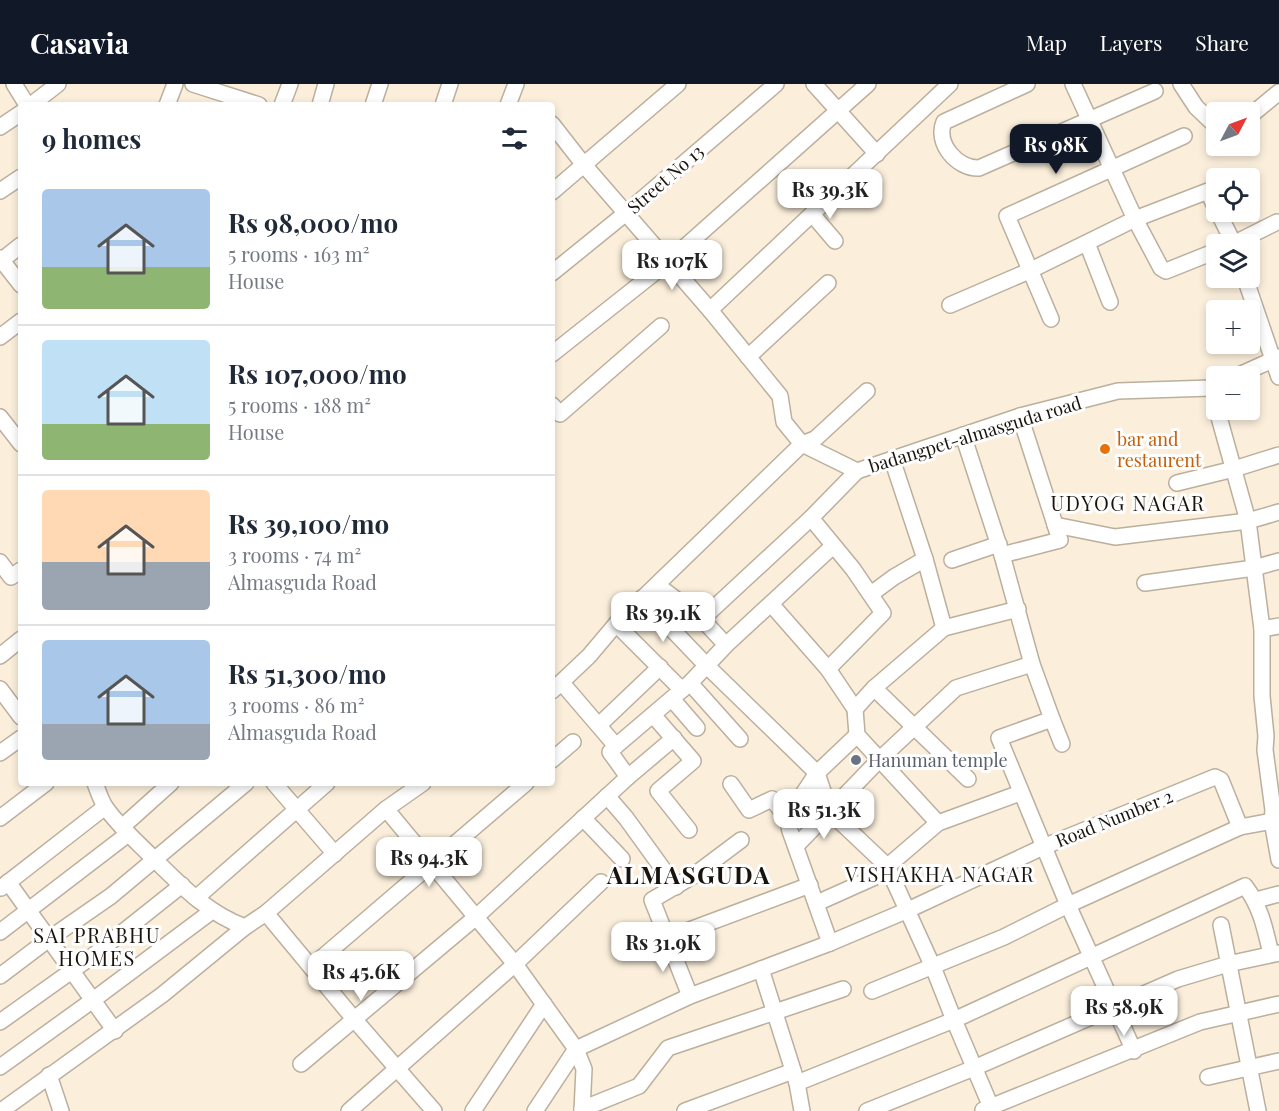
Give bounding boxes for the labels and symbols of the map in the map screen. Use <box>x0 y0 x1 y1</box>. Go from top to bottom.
north arrow <box>1206 102 1260 156</box>
pin: Rs 98K <box>1007 124 1105 175</box>
street label: Street No 13 <box>622 139 708 219</box>
pin: Rs 39.3K <box>768 169 892 220</box>
pin: Rs 107K <box>617 240 727 291</box>
street label: badangpet-almasguda road <box>866 390 1085 478</box>
place label: bar and restaurent <box>1117 427 1202 472</box>
marker: bar and restaurent <box>1098 442 1112 456</box>
district label: UDYOG NAGAR <box>1050 489 1206 516</box>
pin: Rs 39.1K <box>601 592 725 643</box>
place label: Hanuman temple <box>868 748 1008 772</box>
marker: Hanuman temple <box>849 753 863 767</box>
street label: Road Number 2 <box>1052 784 1176 852</box>
pin: Rs 51.3K <box>762 789 886 840</box>
pin: Rs 94.3K <box>367 837 491 888</box>
district label: ALMASGUDA <box>606 858 771 890</box>
district label: VISHAKHA NAGAR <box>844 860 1035 887</box>
district label: SAI PRABHU HOMES <box>33 921 161 971</box>
pin: Rs 31.9K <box>601 922 725 973</box>
pin: Rs 45.6K <box>299 951 423 1002</box>
pin: Rs 58.9K <box>1062 986 1186 1037</box>

